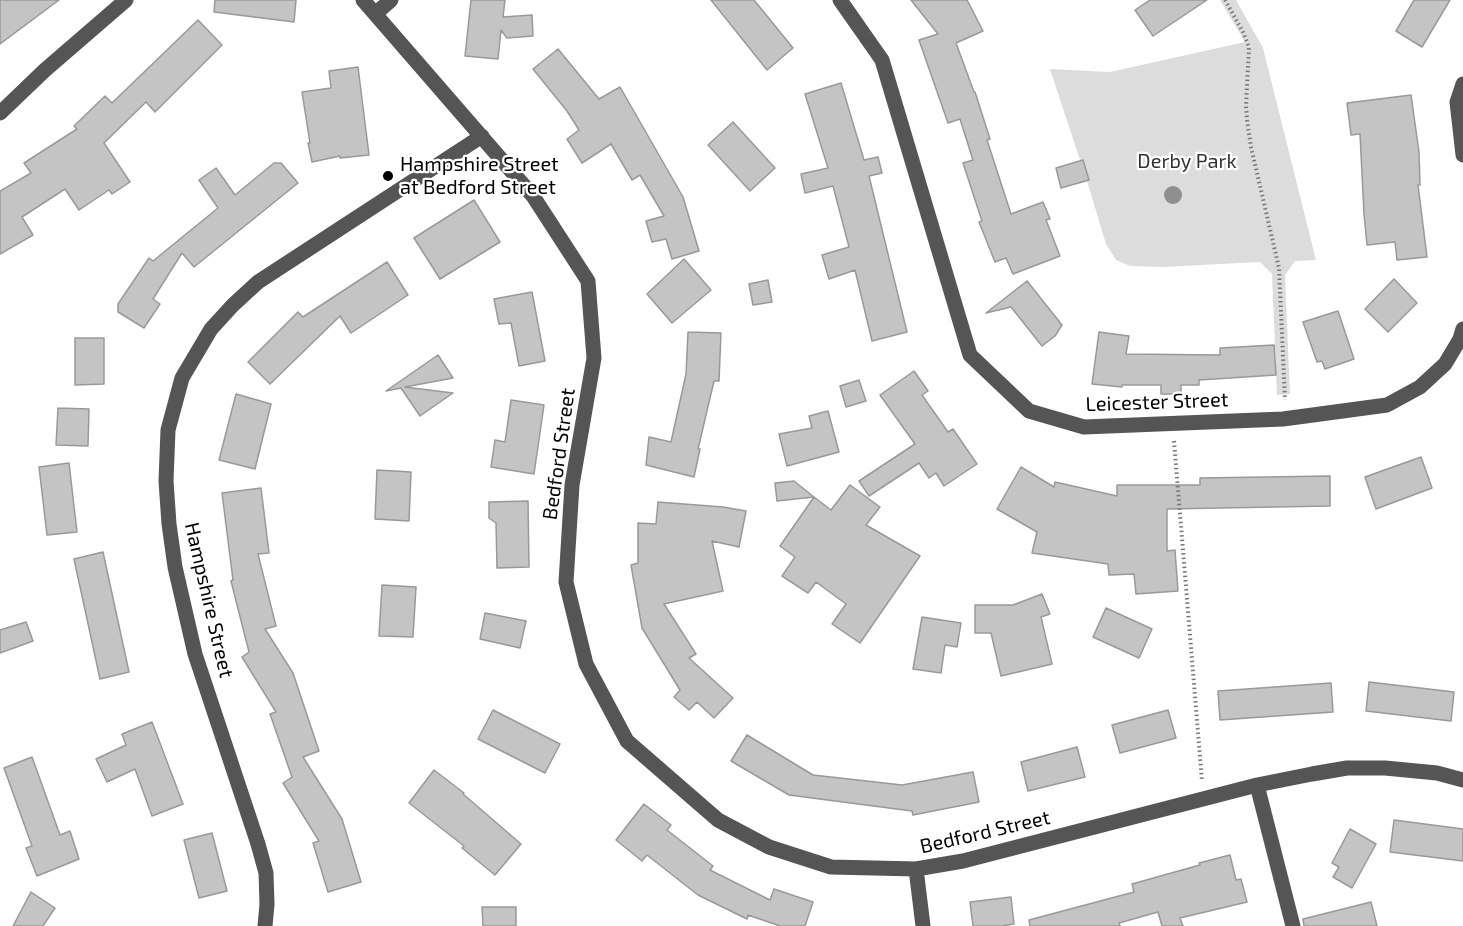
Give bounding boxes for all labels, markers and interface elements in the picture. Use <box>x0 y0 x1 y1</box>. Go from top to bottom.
park label: Derby Park <box>1137 149 1237 173</box>
place label: Hampshire Street at Bedford Street <box>400 152 559 199</box>
marker: Hampshire Street at Bedford Street <box>381 169 395 183</box>
street label: Bedford Street <box>538 387 580 521</box>
street label: Leicester Street <box>1085 388 1229 416</box>
street label: Hampshire Street <box>179 520 239 680</box>
street label: Bedford Street <box>918 805 1052 859</box>

